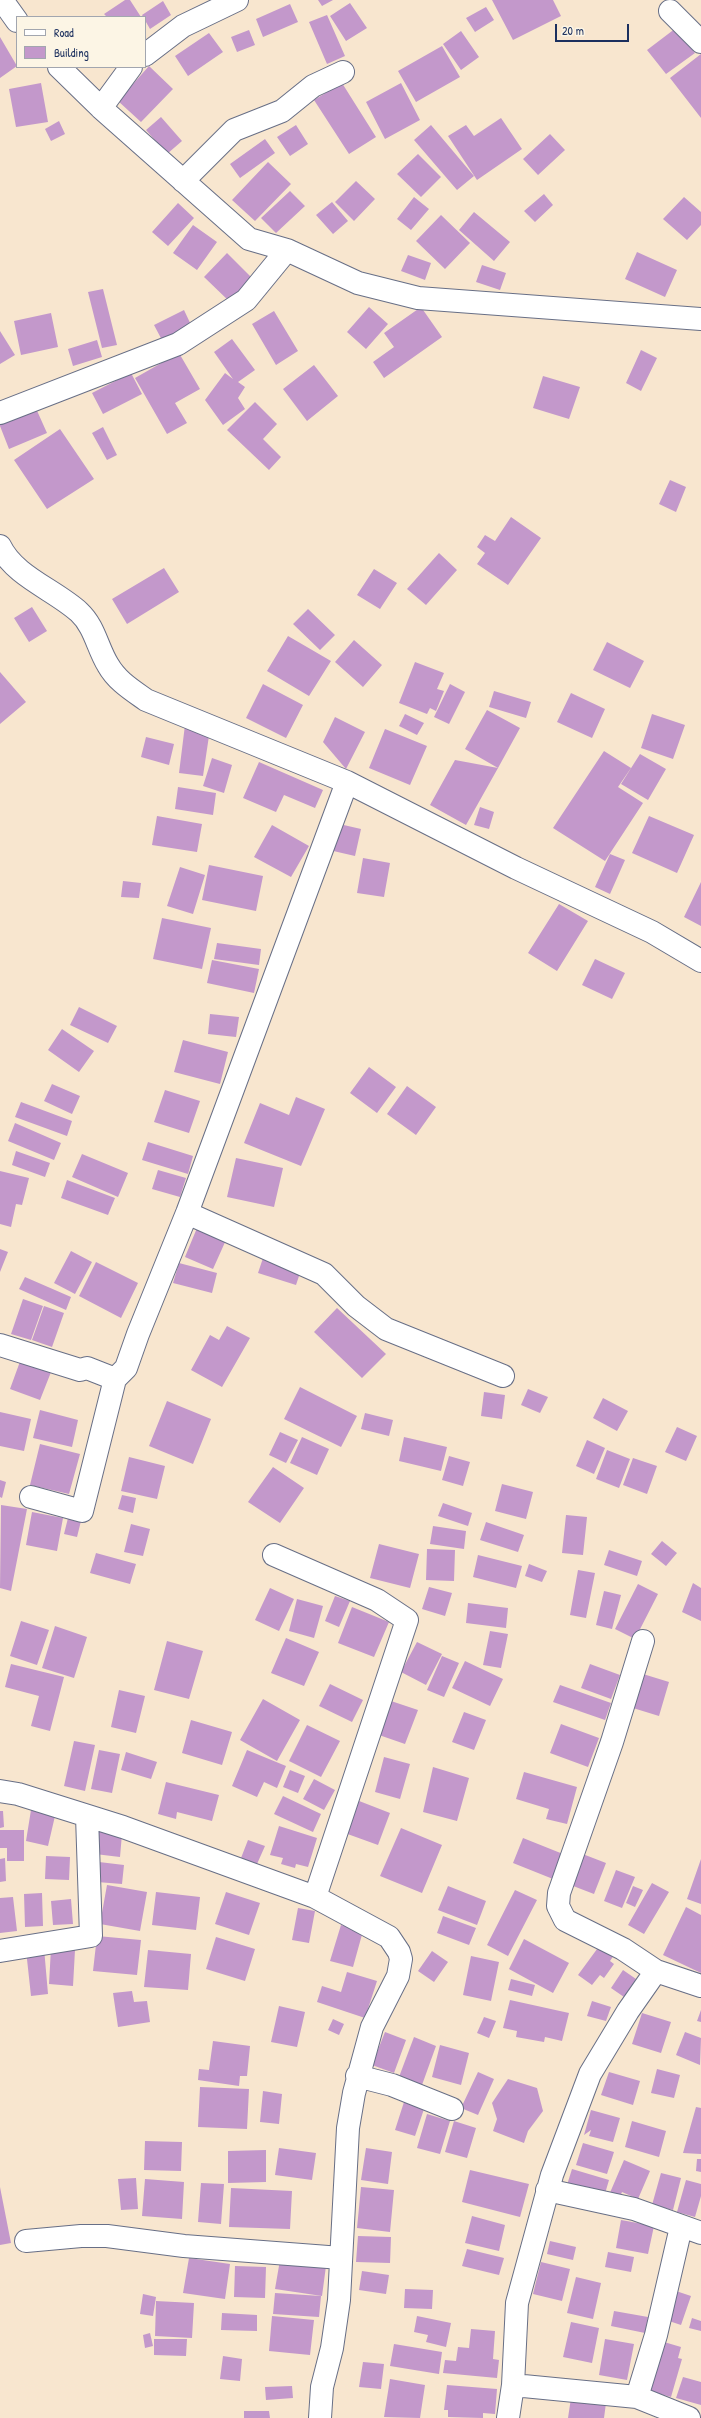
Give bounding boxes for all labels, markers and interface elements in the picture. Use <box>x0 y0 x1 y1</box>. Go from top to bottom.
legend <box>16 16 146 68</box>
scale bar <box>557 16 631 42</box>
text: 20 m <box>562 22 584 39</box>
text: Road <box>54 24 74 41</box>
text: Building <box>54 44 89 61</box>

